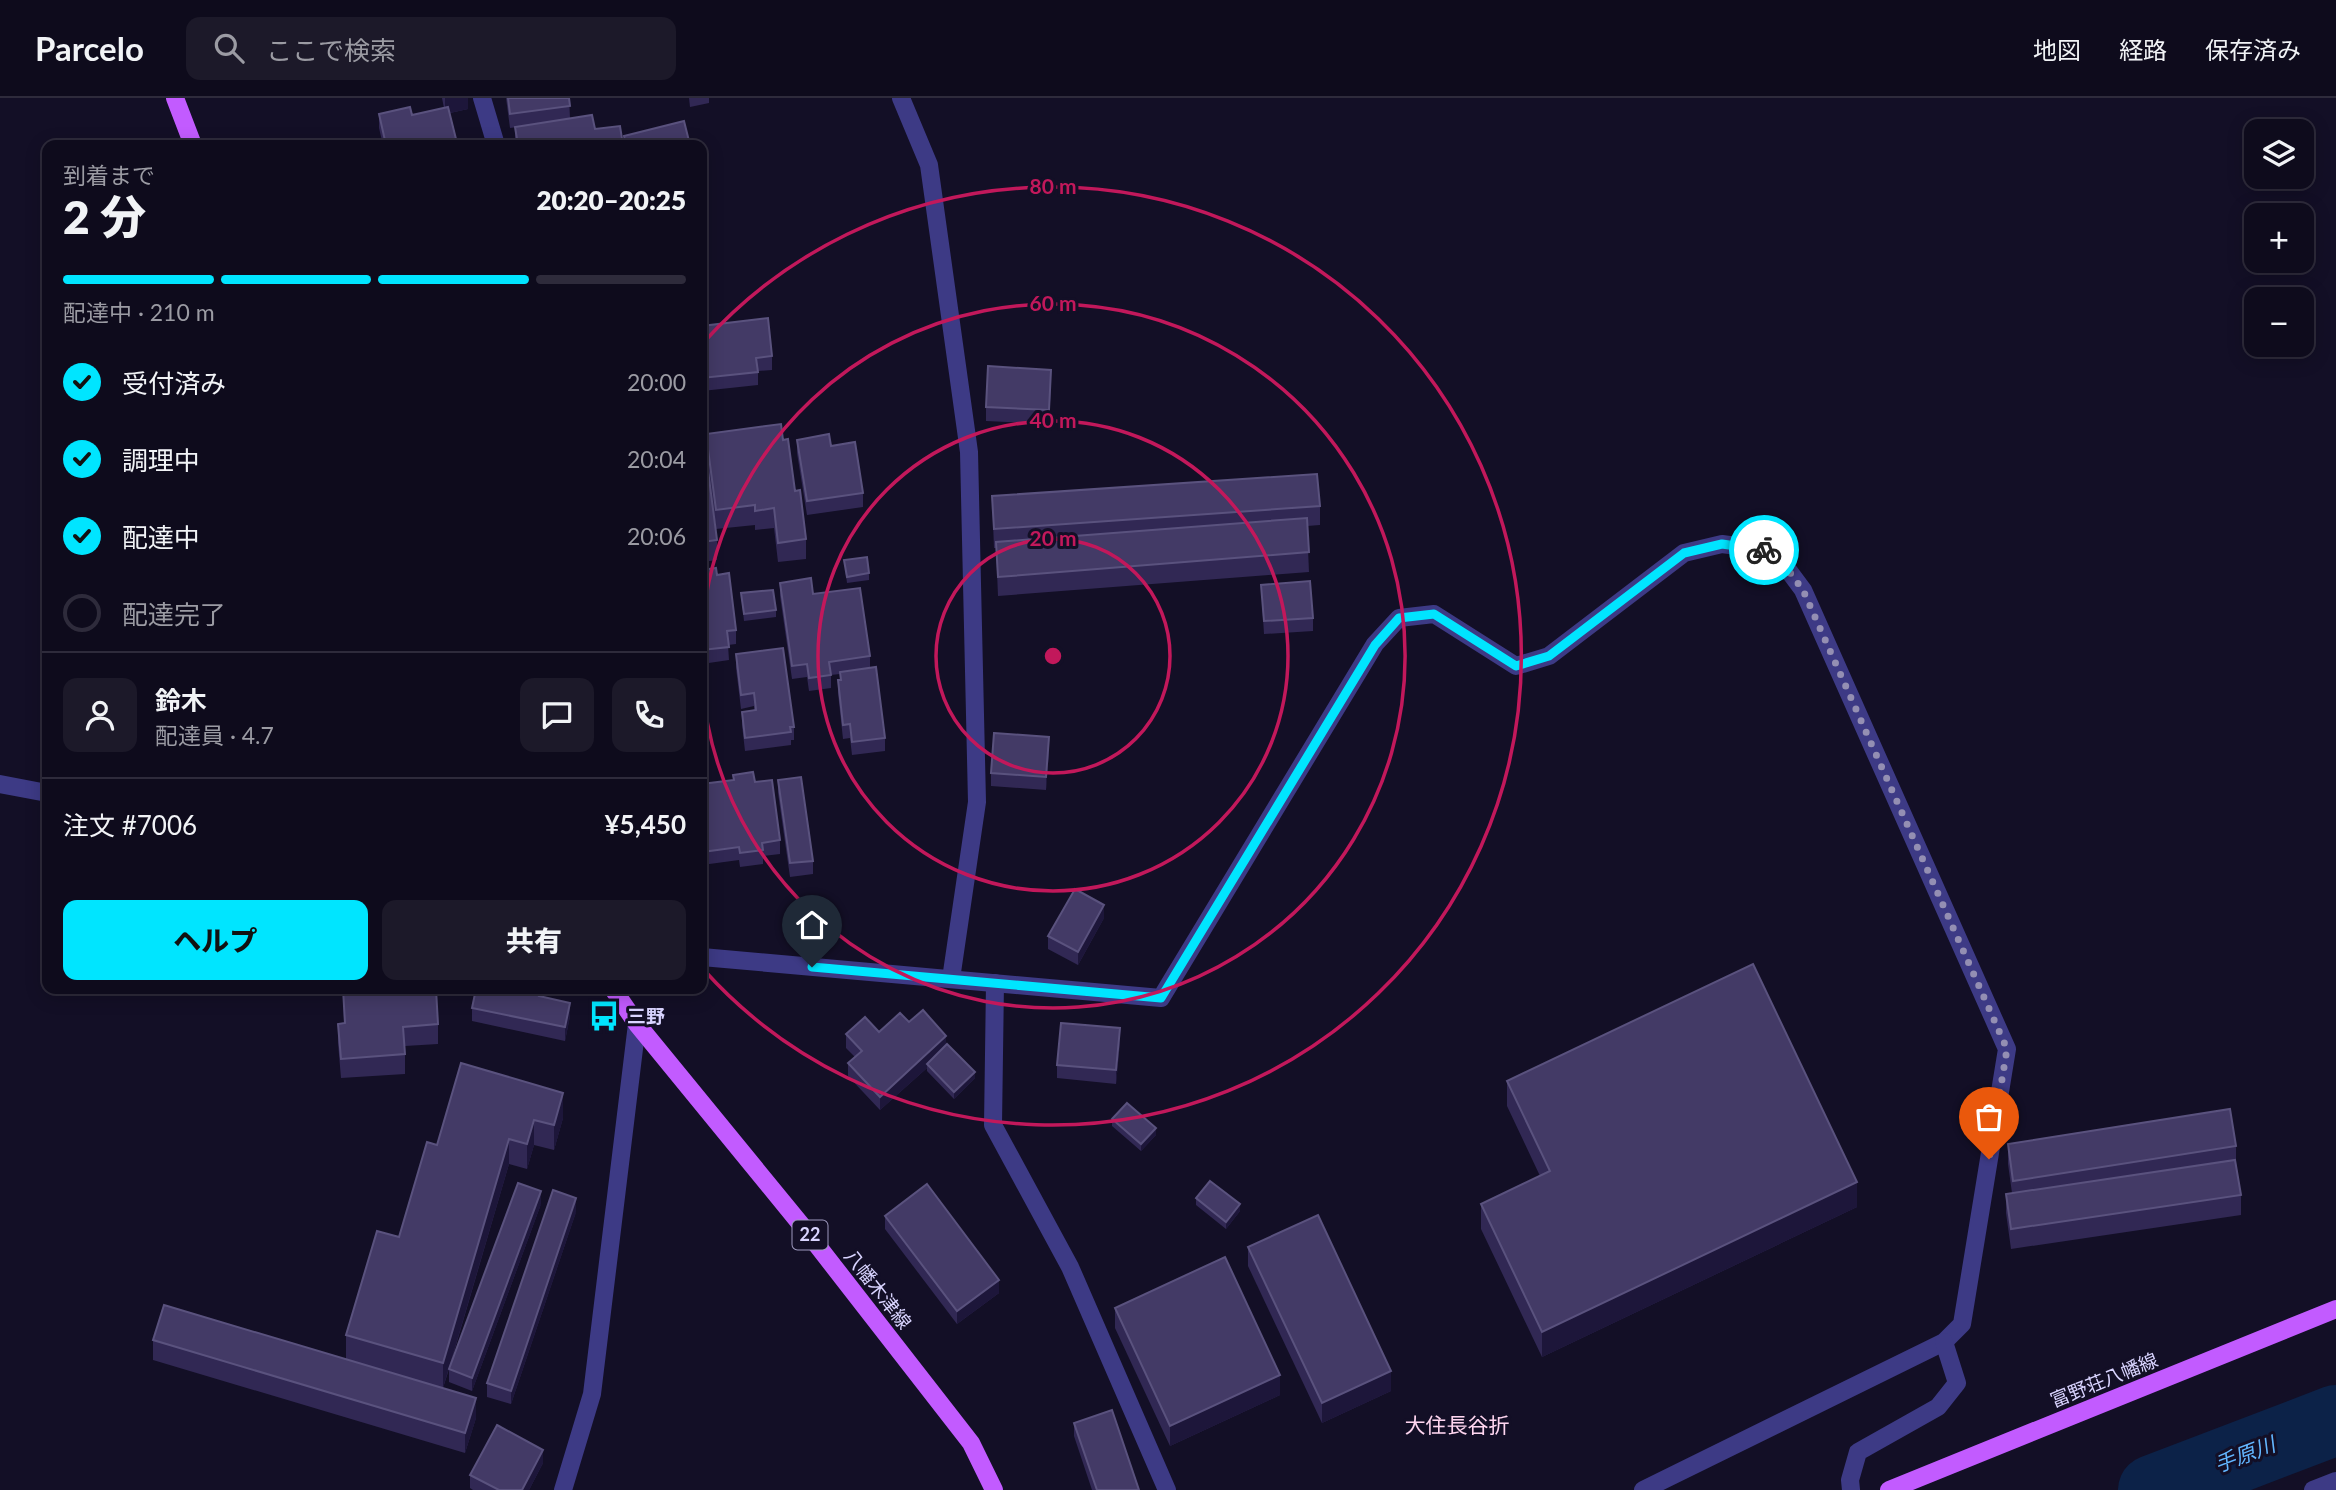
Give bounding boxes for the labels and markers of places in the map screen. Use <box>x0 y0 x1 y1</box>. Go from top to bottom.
centre of rings <box>1041 644 1065 668</box>
pin <box>782 895 842 967</box>
bus stop icon: 三野 <box>587 999 621 1033</box>
place label: 三野 <box>627 1004 665 1027</box>
pin <box>1959 1087 2019 1159</box>

